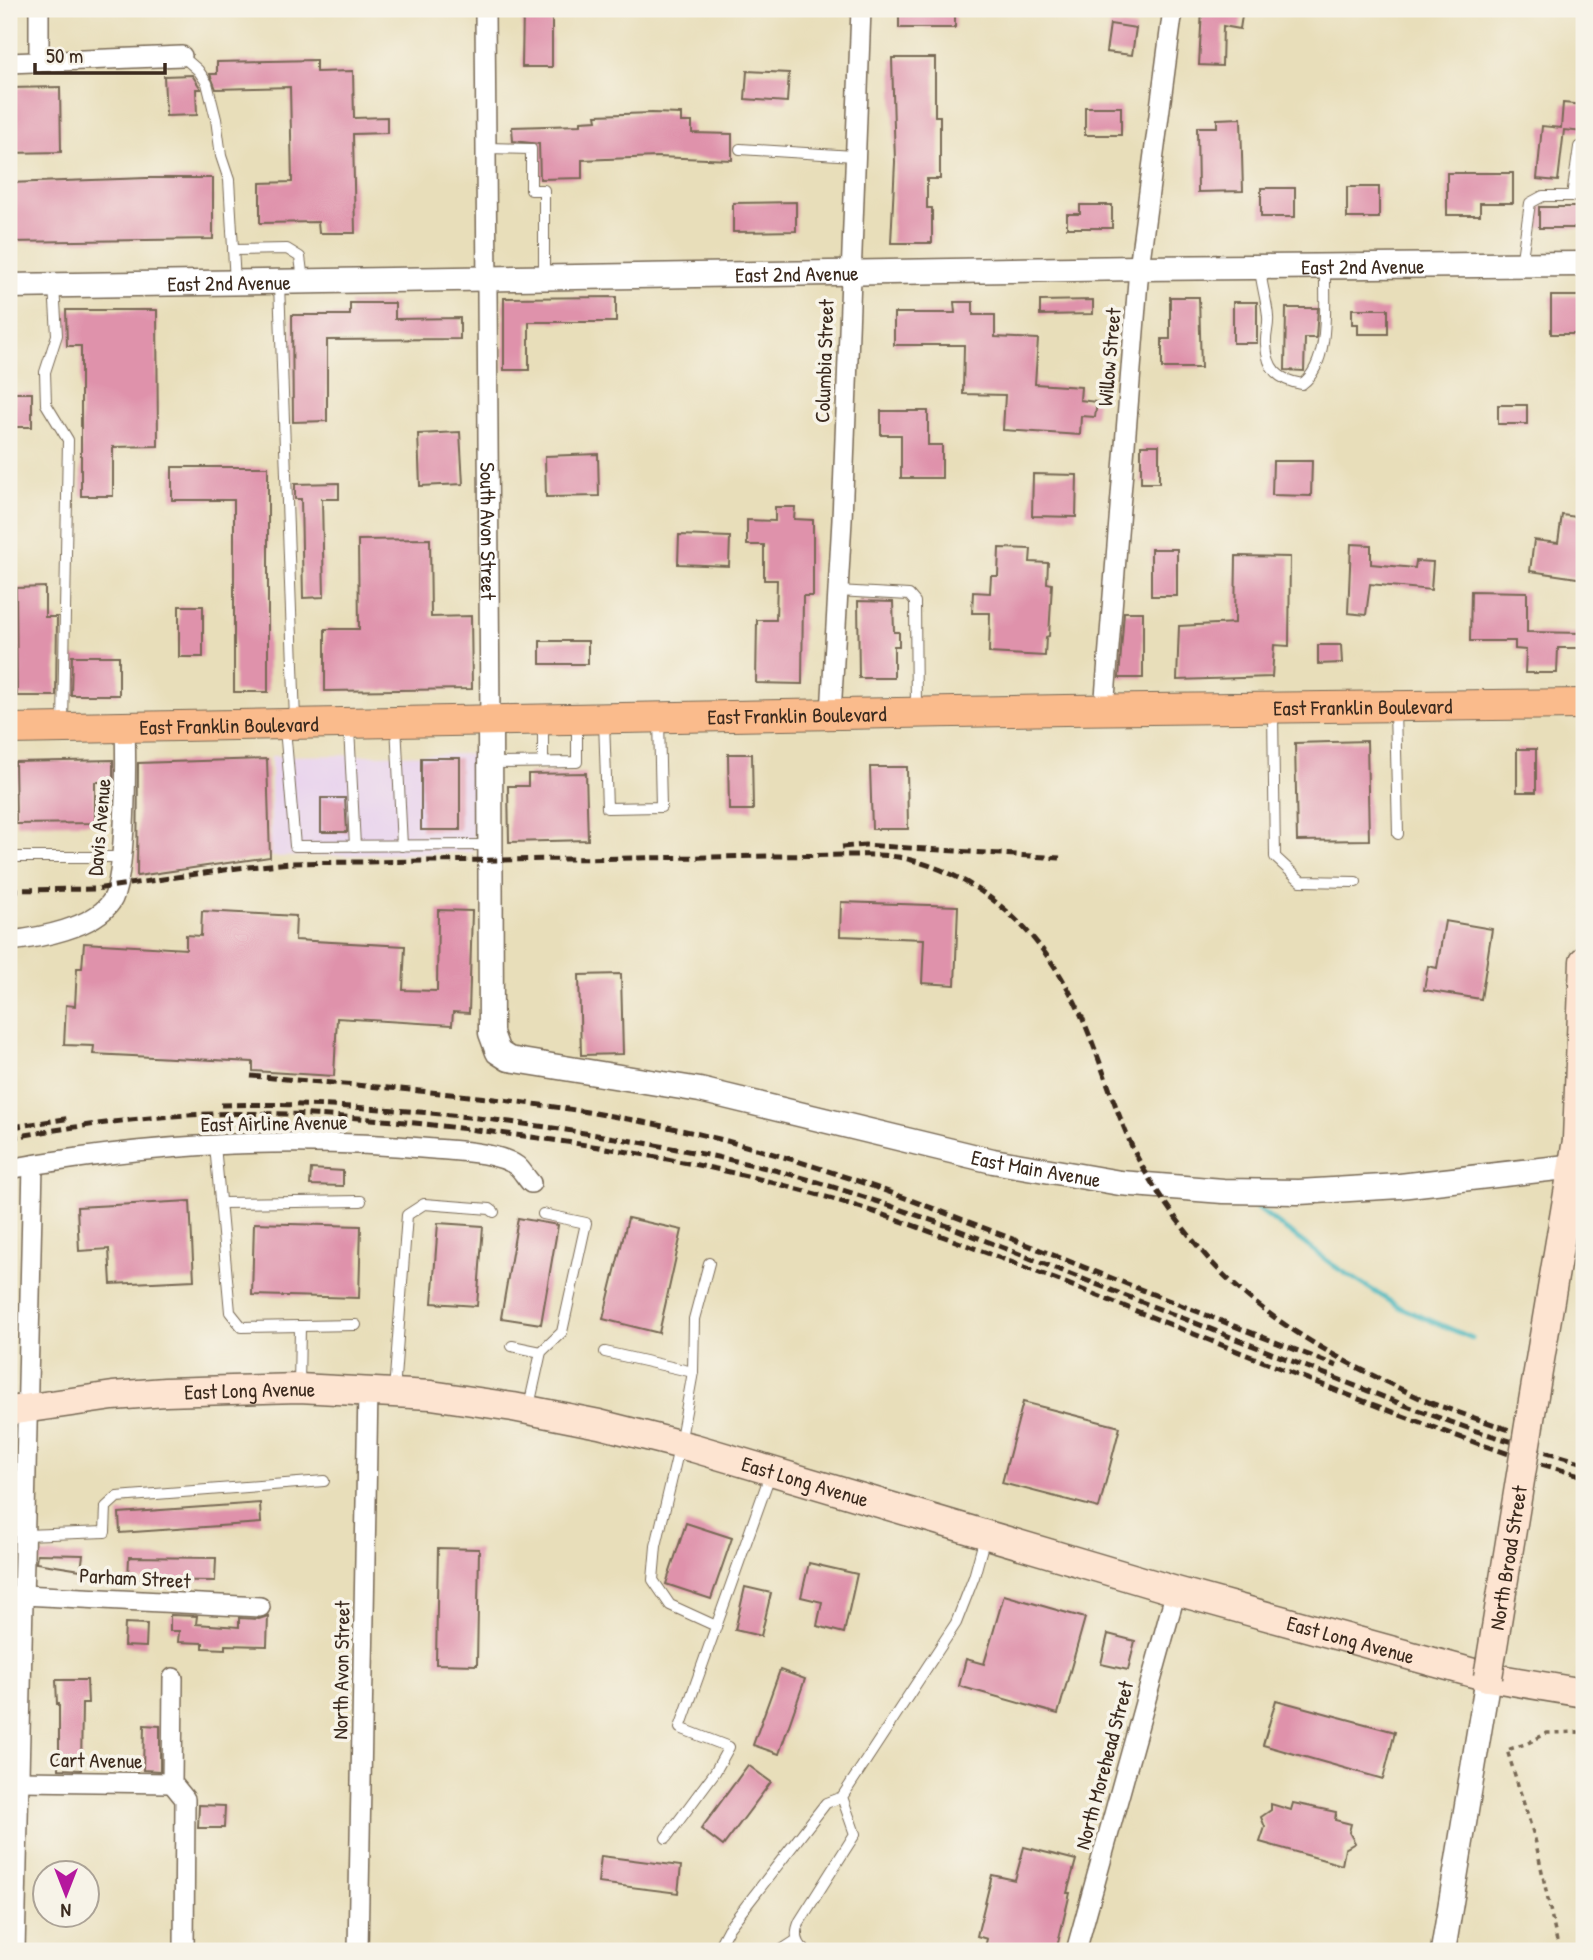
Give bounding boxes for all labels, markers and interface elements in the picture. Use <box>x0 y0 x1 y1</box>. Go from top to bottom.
scale bar <box>35 32 164 76</box>
text: 50 m <box>46 41 83 70</box>
street label: East 2nd Avenue <box>1301 251 1425 281</box>
street label: East 2nd Avenue <box>735 258 859 289</box>
street label: East 2nd Avenue <box>167 267 291 298</box>
street label: Columbia Street <box>807 298 841 423</box>
street label: Willow Street <box>1090 306 1128 407</box>
street label: South Avon Street <box>474 462 504 601</box>
street label: East Franklin Boulevard <box>1273 691 1453 722</box>
street label: East Franklin Boulevard <box>707 699 887 731</box>
street label: East Franklin Boulevard <box>139 709 319 741</box>
street label: Davis Avenue <box>80 777 118 877</box>
street label: East Airline Avenue <box>200 1107 348 1139</box>
street label: East Main Avenue <box>969 1142 1103 1194</box>
street label: East Long Avenue <box>184 1373 316 1406</box>
street label: East Long Avenue <box>738 1448 872 1514</box>
street label: North Broad Street <box>1481 1482 1534 1632</box>
street label: Parham Street <box>79 1561 192 1595</box>
street label: North Avon Street <box>325 1600 357 1740</box>
street label: East Long Avenue <box>1284 1608 1418 1671</box>
street label: North Morehead Street <box>1068 1677 1141 1852</box>
street label: Cart Avenue <box>49 1745 143 1775</box>
north arrow <box>32 1858 102 1928</box>
text: N <box>61 1898 71 1924</box>

